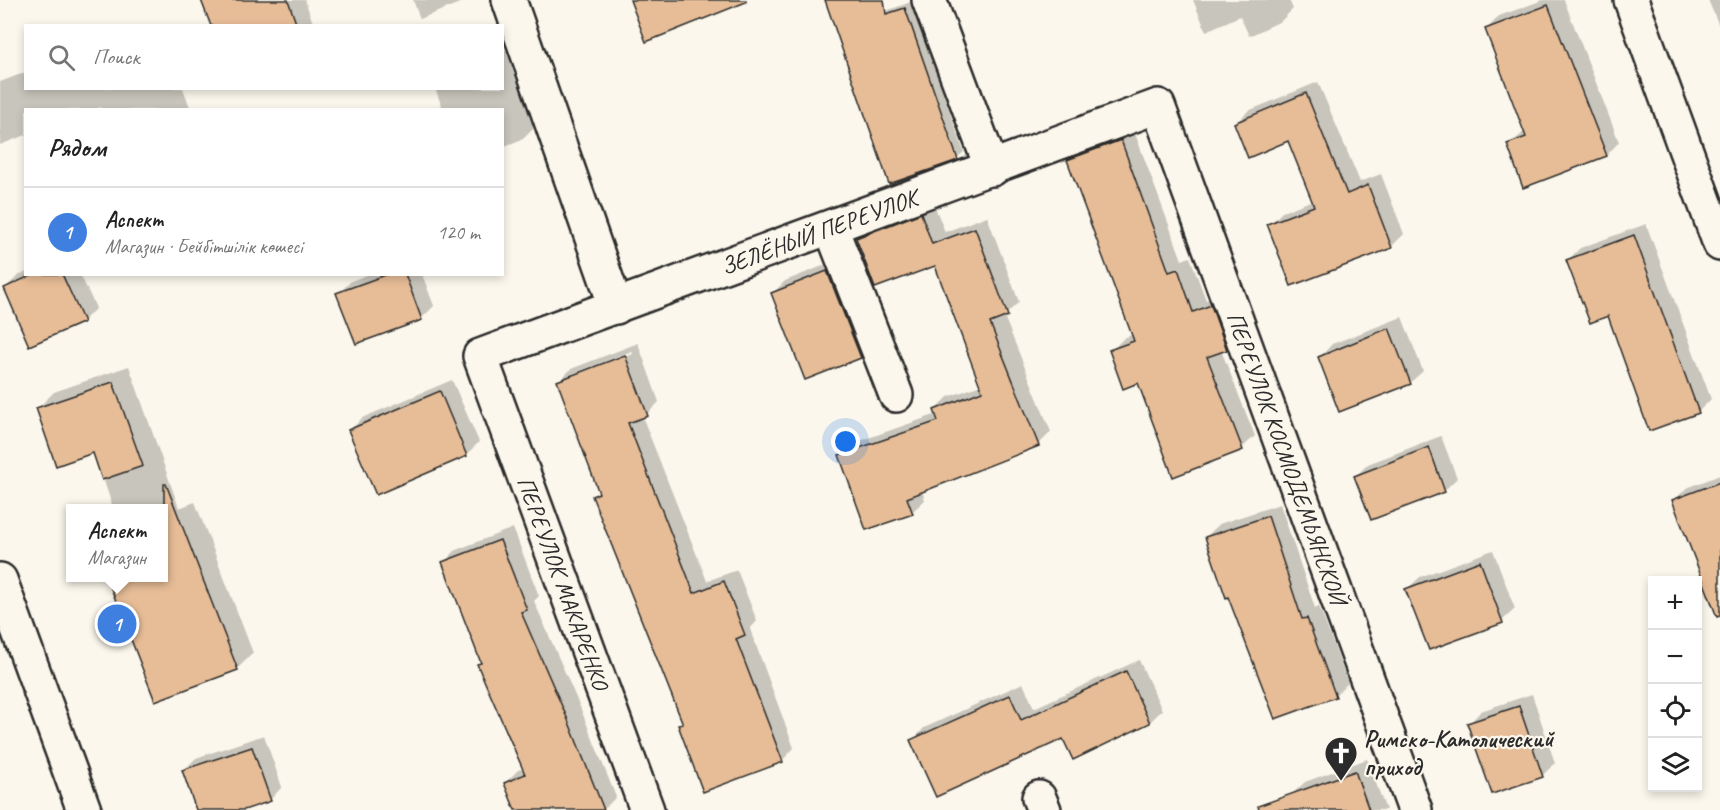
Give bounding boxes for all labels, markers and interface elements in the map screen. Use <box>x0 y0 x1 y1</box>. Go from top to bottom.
search box <box>24 24 504 90</box>
icon: search <box>45 41 78 74</box>
text: Поиск <box>93 43 139 71</box>
text: Рядом <box>48 131 106 164</box>
street label: ЗЕЛЁНЫЙ ПЕРЕУЛОК <box>717 181 926 282</box>
text: Аспект <box>105 206 163 234</box>
text: 1 <box>63 220 72 245</box>
text: 120 m <box>437 220 480 245</box>
text: Магазин · Бейбітшілік көшесі <box>105 234 303 259</box>
street label: ПЕРЕУЛОК КОСМОДЕМЬЯНСКОЙ <box>1220 308 1355 612</box>
your location <box>831 427 860 456</box>
street label: ПЕРЕУЛОК МАКАРЕНКО <box>510 472 616 696</box>
popup <box>66 504 168 582</box>
text: Аспект <box>88 517 146 545</box>
text: Магазин <box>88 545 146 570</box>
map controls <box>1648 576 1702 792</box>
button: + <box>1648 576 1702 630</box>
pin: 1 <box>98 602 136 646</box>
button: − <box>1648 630 1702 684</box>
button: locate <box>1648 684 1702 738</box>
place label: Римско-Католический приход <box>1364 724 1555 782</box>
church icon: Римско-Католический приход <box>1323 735 1359 782</box>
button: layers <box>1648 738 1702 792</box>

